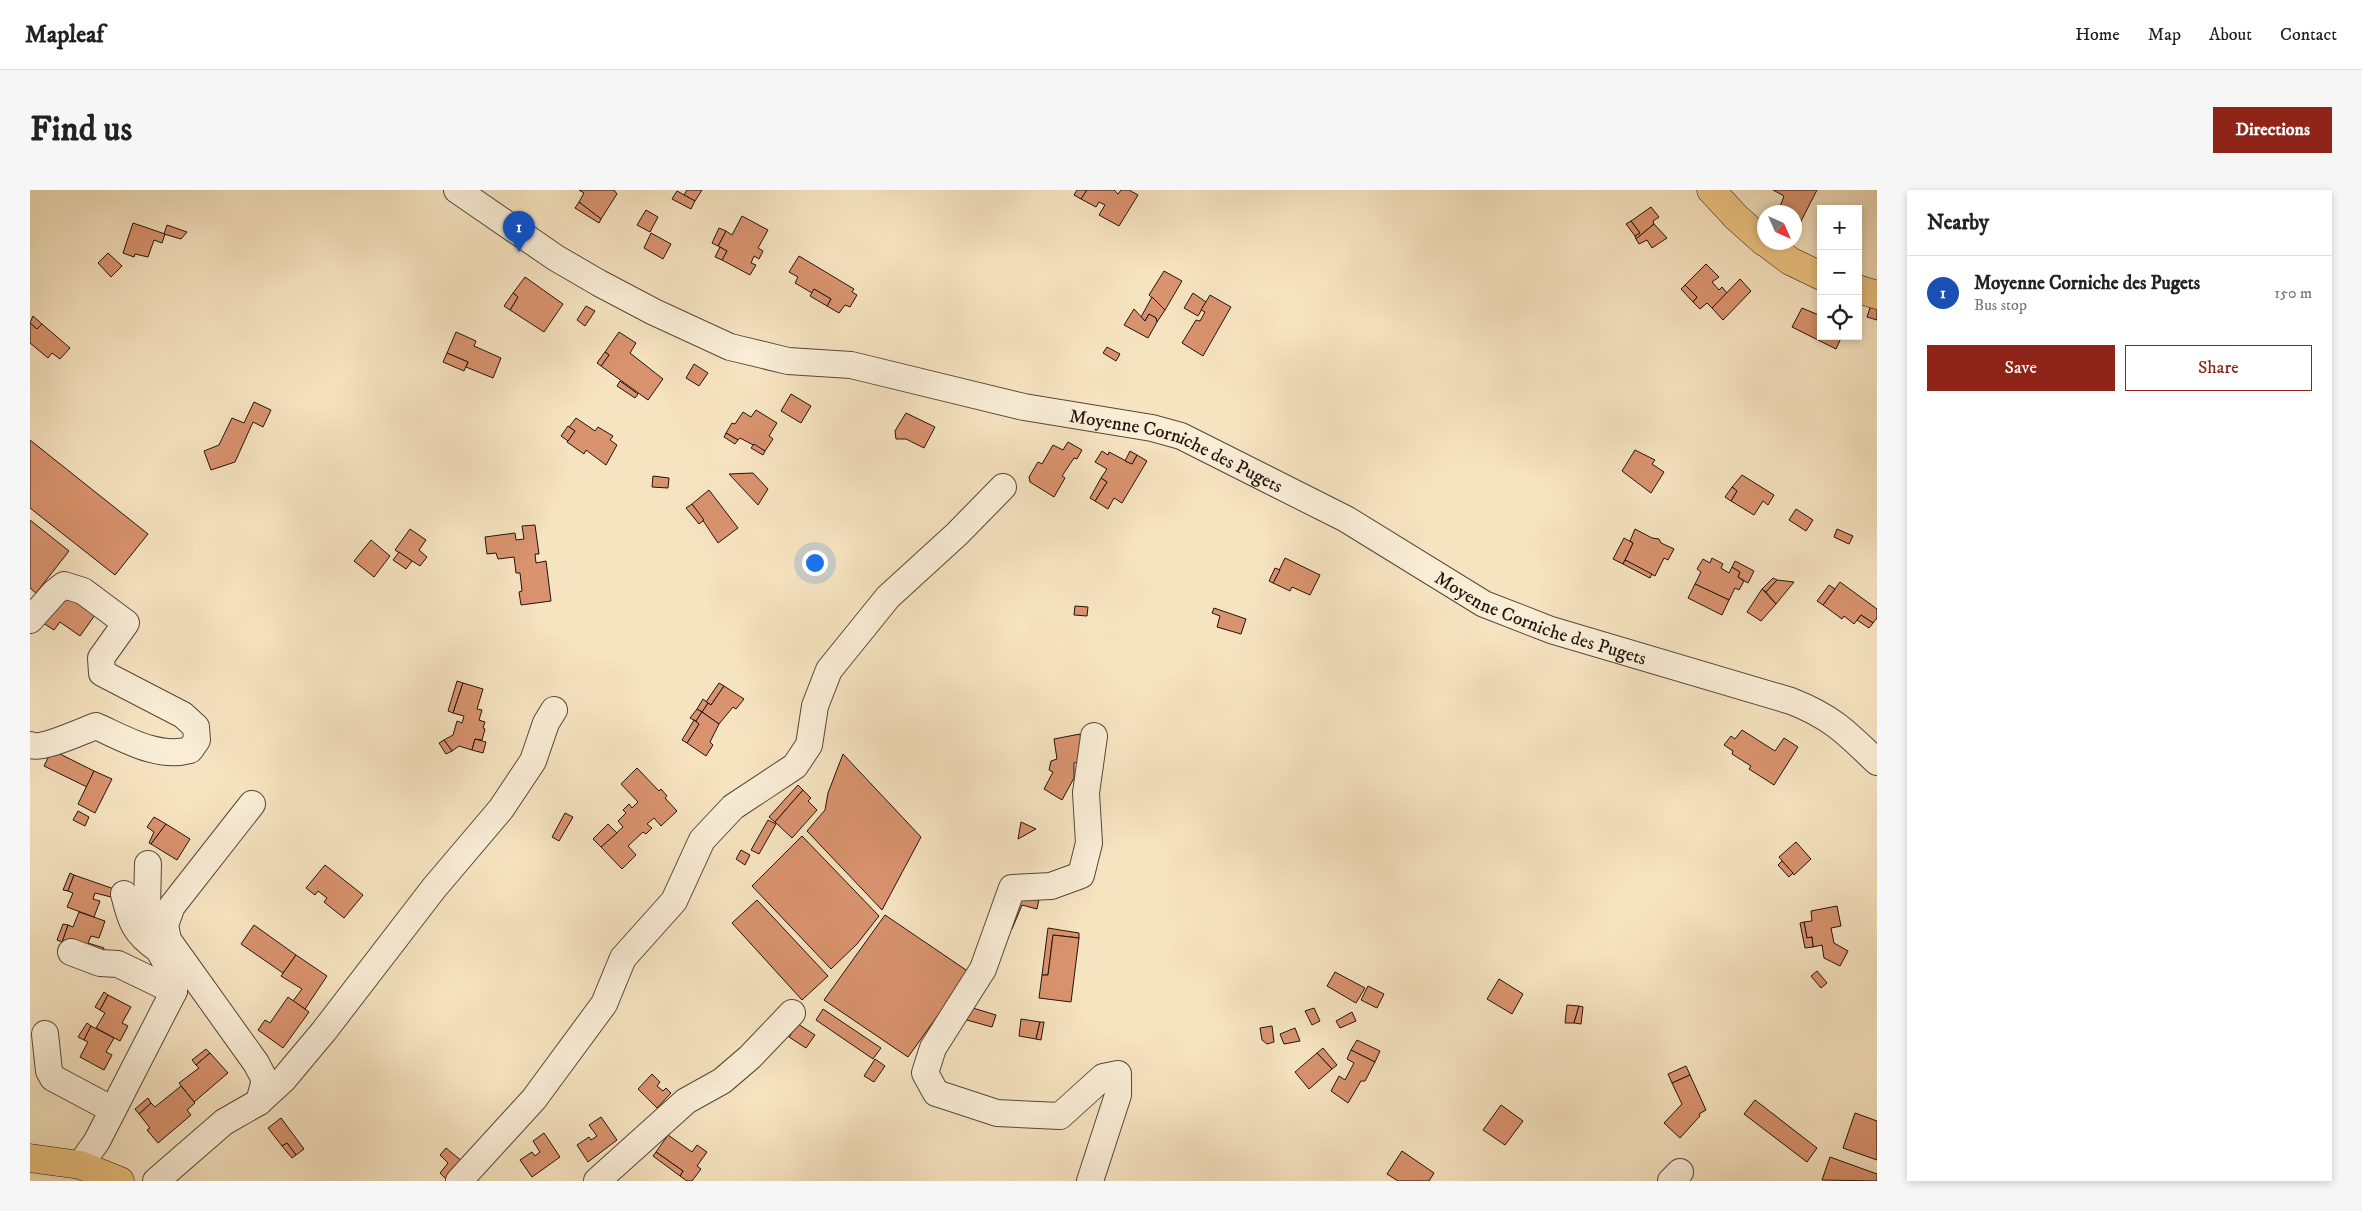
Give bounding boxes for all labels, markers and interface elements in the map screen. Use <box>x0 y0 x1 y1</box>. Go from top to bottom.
text: Mapleaf <box>25 20 104 50</box>
text: Home <box>2075 24 2120 46</box>
text: Map <box>2148 24 2181 46</box>
text: About <box>2209 24 2252 46</box>
text: Contact <box>2280 24 2337 46</box>
button: Directions <box>2213 107 2332 153</box>
text: Find us <box>30 108 132 152</box>
north arrow <box>1757 205 1802 250</box>
map controls <box>1817 205 1862 340</box>
button: + <box>1817 205 1862 250</box>
text: Nearby <box>1927 210 1989 236</box>
pin: 1 <box>503 211 535 252</box>
button: − <box>1817 250 1862 295</box>
text: Moyenne Corniche des Pugets <box>1974 272 2200 295</box>
text: 1 <box>1940 283 1946 303</box>
text: 150 m <box>2274 283 2312 303</box>
button: locate <box>1817 295 1862 340</box>
text: Bus stop <box>1974 295 2027 315</box>
button: Save <box>1927 345 2115 391</box>
button: Share <box>2125 345 2312 391</box>
street label: Moyenne Corniche des Pugets <box>1068 405 1286 498</box>
your location <box>802 550 828 576</box>
street label: Moyenne Corniche des Pugets <box>1430 566 1649 671</box>

